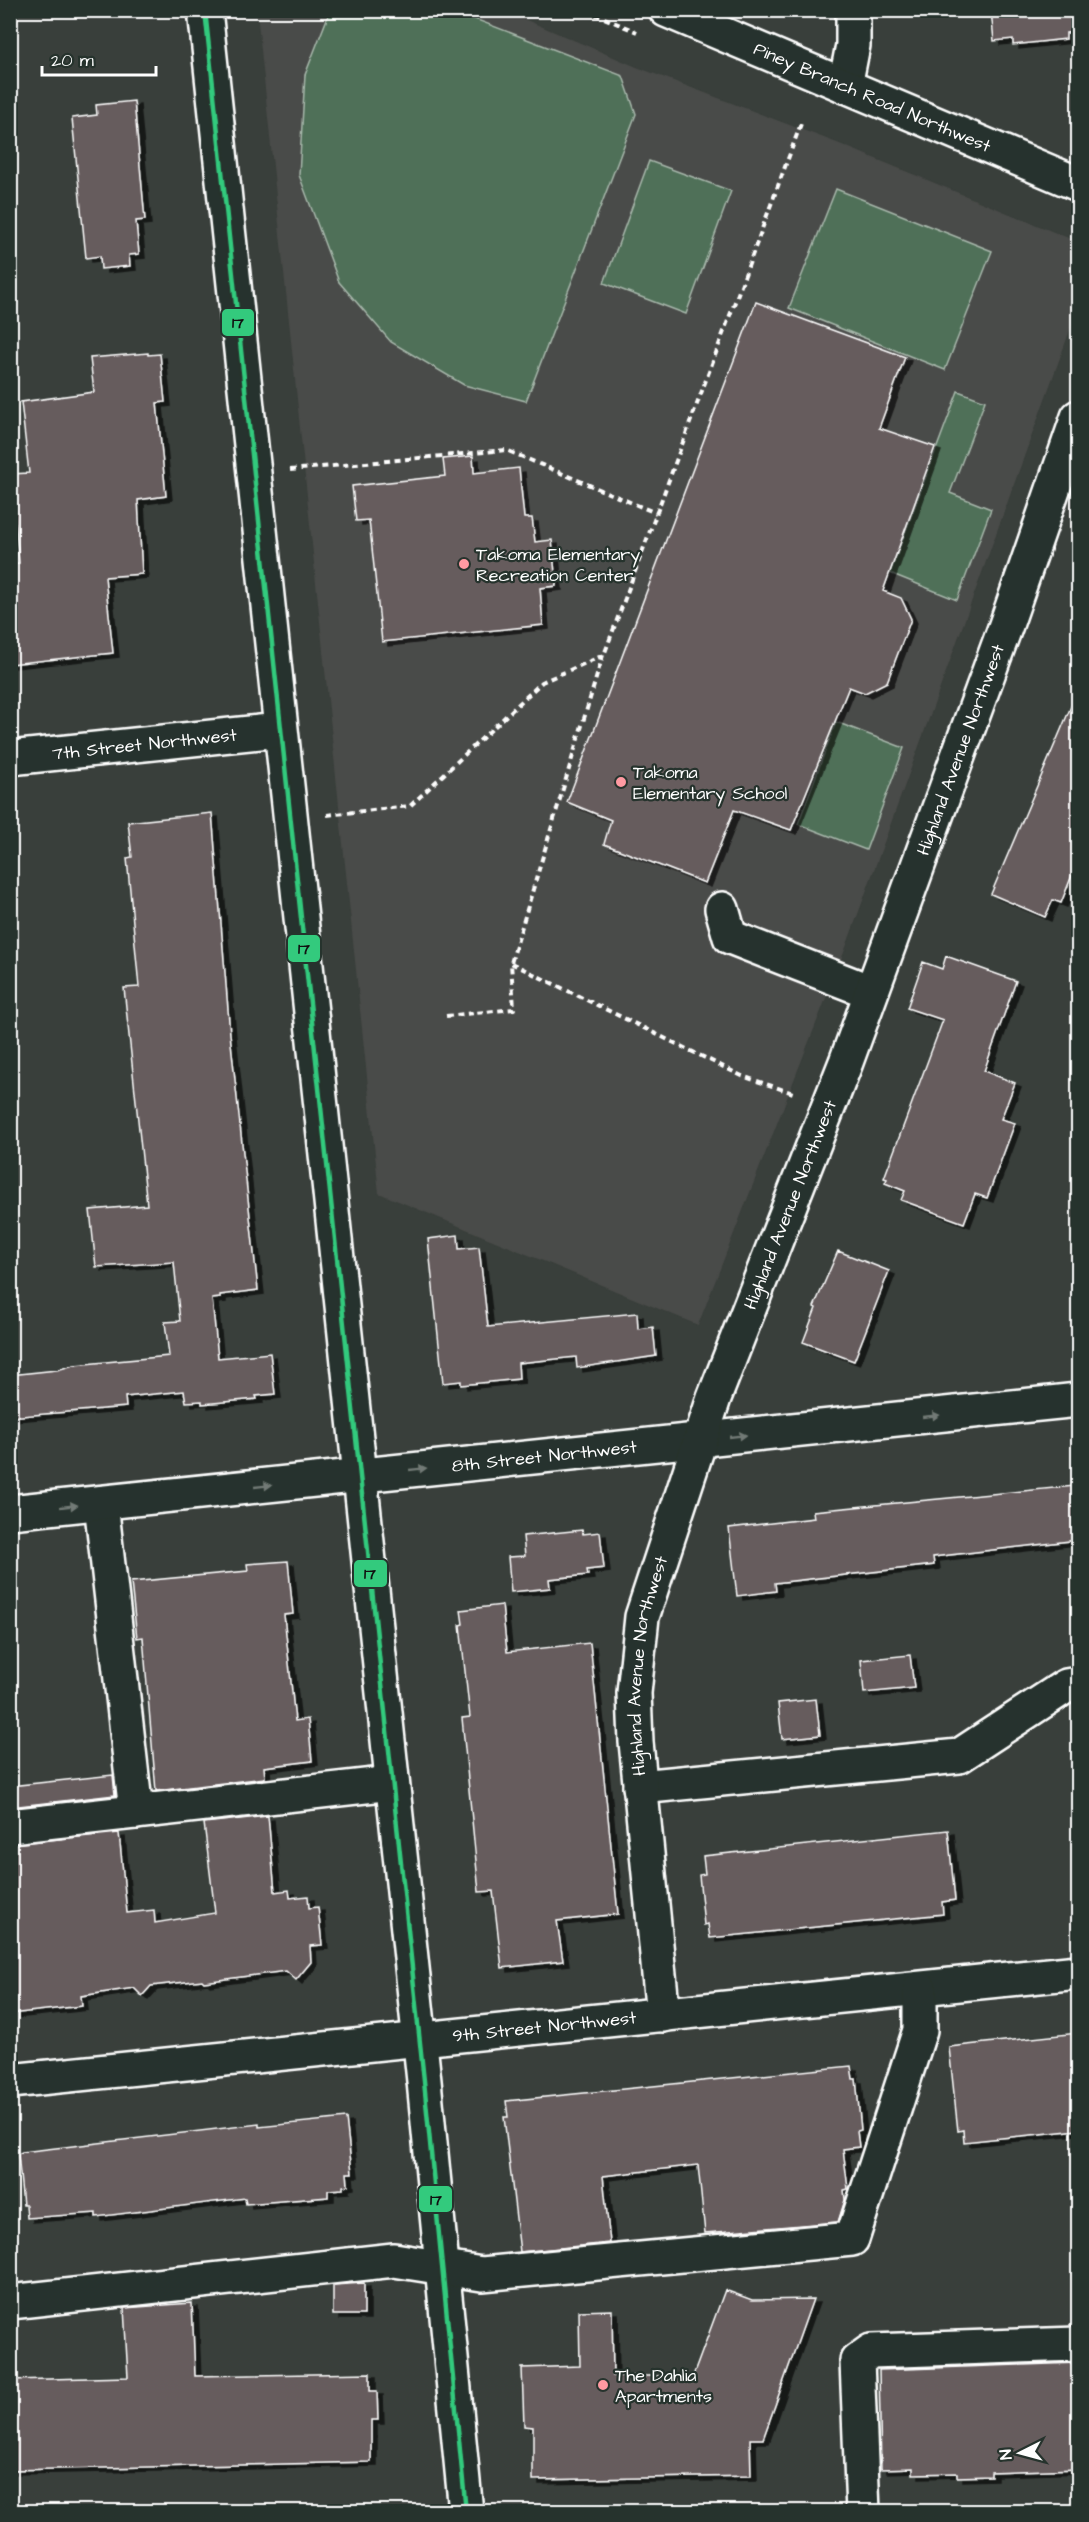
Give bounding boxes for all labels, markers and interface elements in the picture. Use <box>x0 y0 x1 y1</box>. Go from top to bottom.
street label: Piney Branch Road Northwest <box>750 36 995 159</box>
scale bar <box>42 39 156 77</box>
text: 20 m <box>51 48 94 73</box>
line badge: 17 <box>221 308 255 337</box>
text: 17 <box>232 312 244 334</box>
place label: Takoma Elementary Recreation Center <box>476 542 640 588</box>
marker: Takoma Elementary Recreation Center <box>457 557 471 571</box>
street label: Highland Avenue Northwest <box>910 640 1011 859</box>
street label: 7th Street Northwest <box>51 722 239 766</box>
place label: Takoma Elementary School <box>633 760 788 807</box>
marker: Takoma Elementary School <box>614 775 628 789</box>
line badge: 17 <box>287 934 321 963</box>
text: 17 <box>298 938 310 960</box>
street label: Highland Avenue Northwest <box>737 1096 843 1313</box>
one-way arrow <box>922 1411 941 1421</box>
one-way arrow <box>728 1431 747 1441</box>
street label: 8th Street Northwest <box>450 1434 639 1478</box>
one-way arrow <box>409 1465 428 1474</box>
one-way arrow <box>253 1481 272 1491</box>
one-way arrow <box>59 1501 78 1511</box>
street label: Highland Avenue Northwest <box>621 1552 674 1777</box>
line badge: 17 <box>353 1559 388 1588</box>
text: 17 <box>364 1563 376 1585</box>
street label: 9th Street Northwest <box>451 2005 638 2048</box>
line badge: 17 <box>418 2185 453 2213</box>
text: 17 <box>430 2189 442 2211</box>
place label: The Dahlia Apartments <box>615 2363 712 2409</box>
marker: The Dahlia Apartments <box>596 2378 610 2392</box>
north arrow <box>990 2423 1050 2483</box>
text: N <box>995 2448 1018 2461</box>

